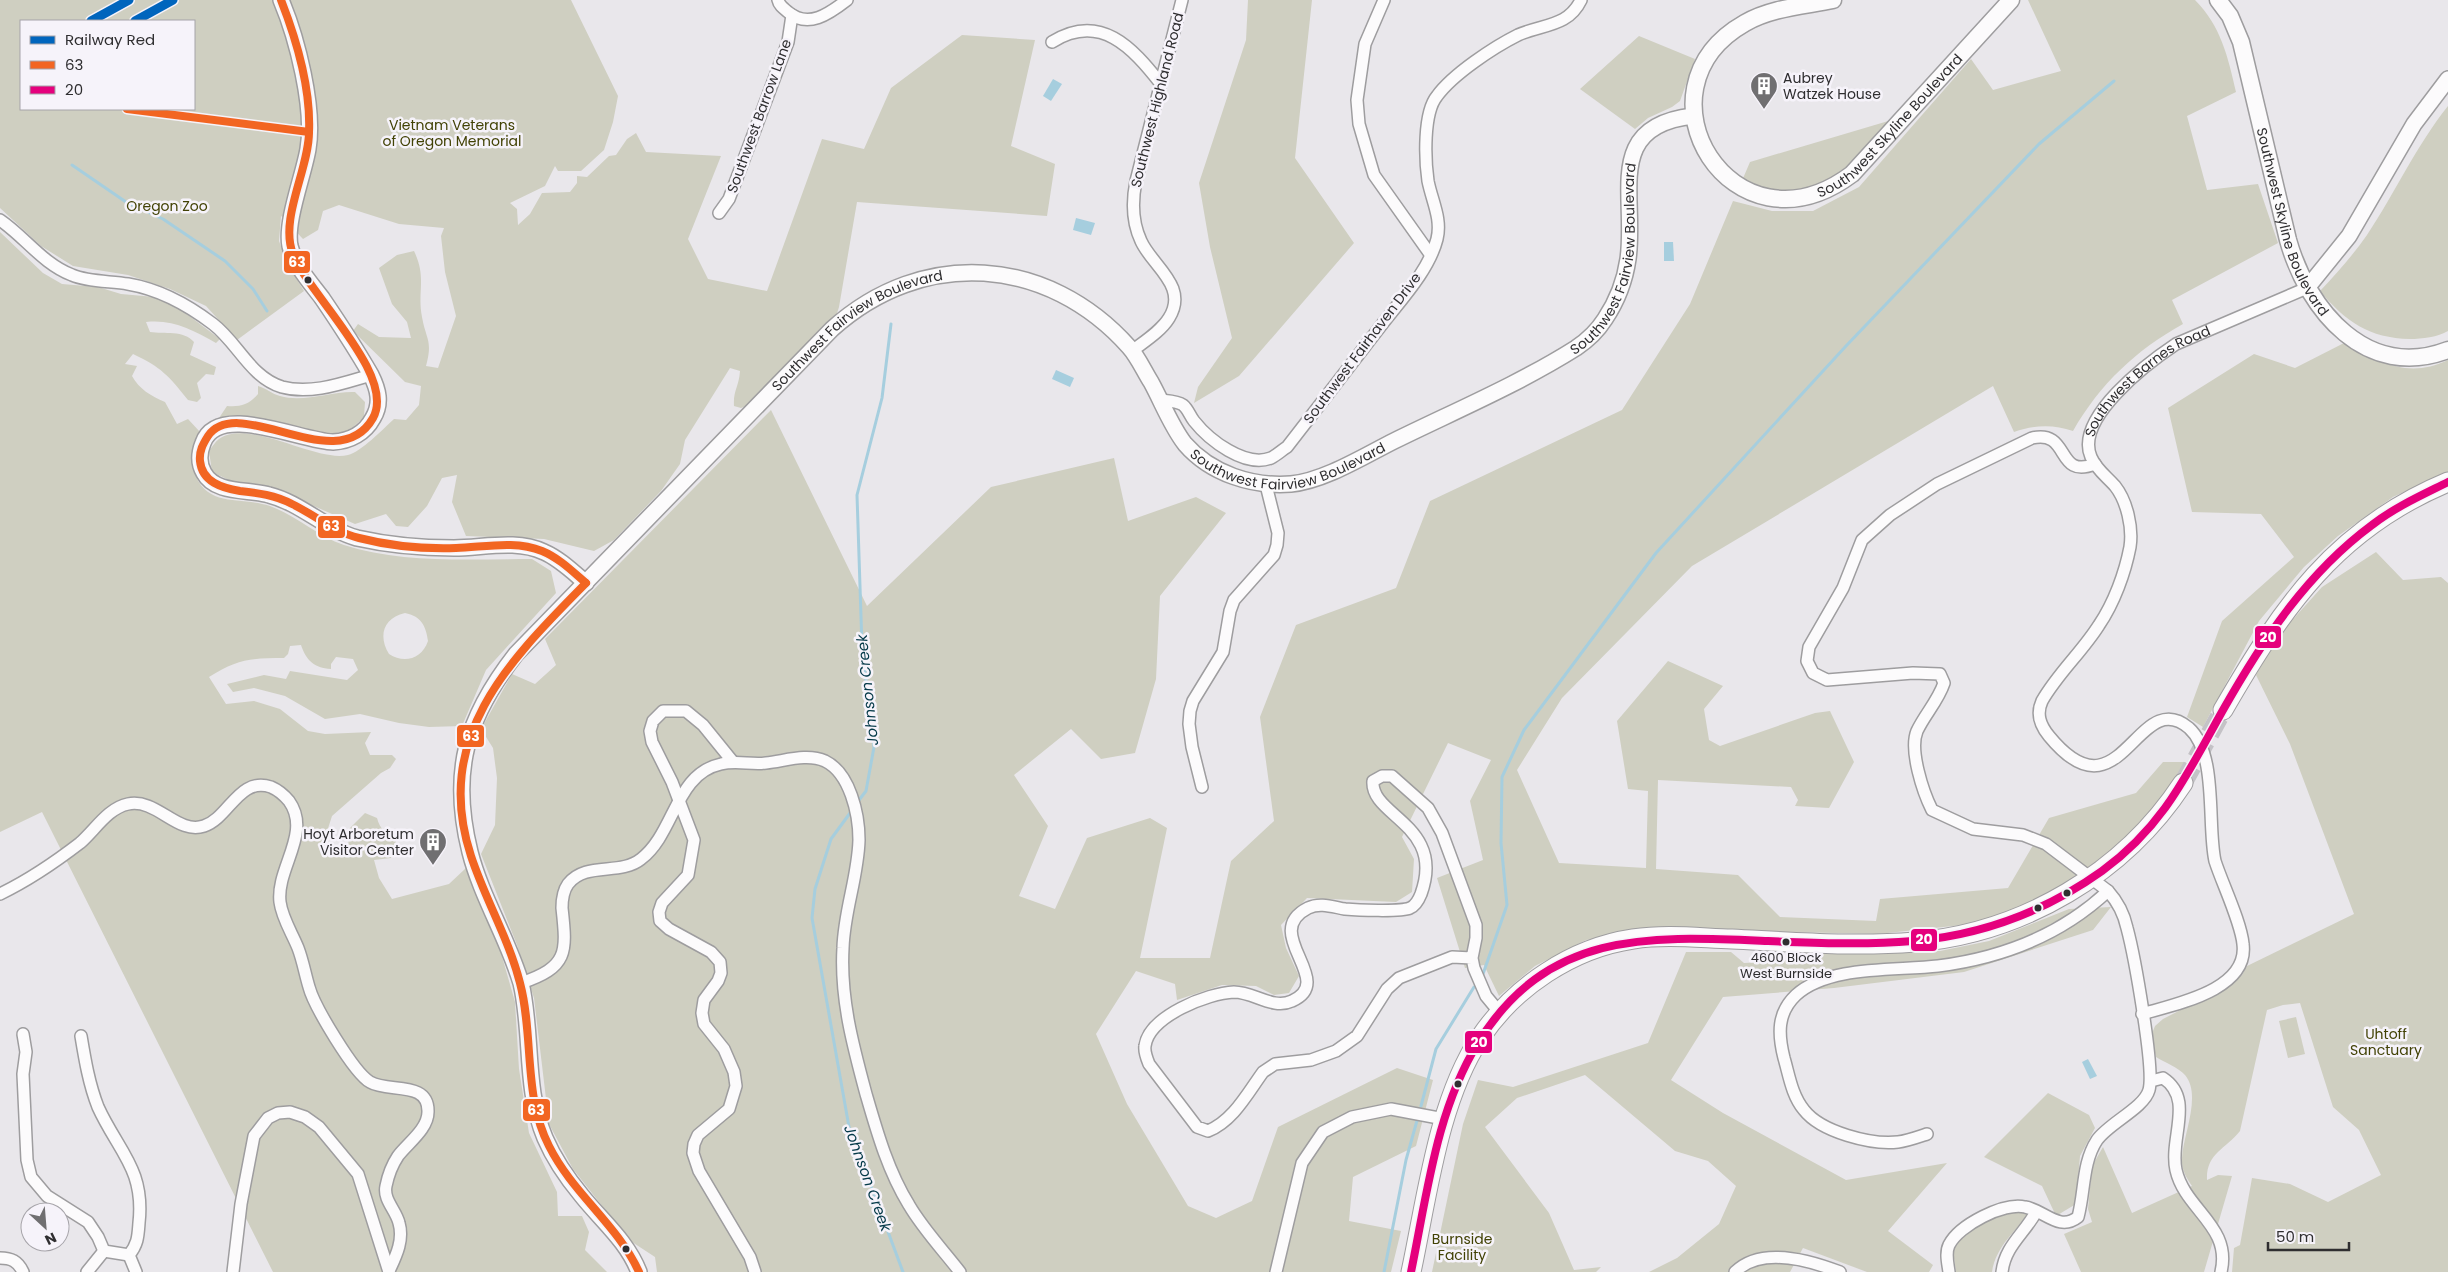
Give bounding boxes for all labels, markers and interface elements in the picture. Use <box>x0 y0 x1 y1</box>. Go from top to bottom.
street label: Southwest Highland Road <box>1126 10 1188 190</box>
legend <box>20 20 195 110</box>
text: Railway Red <box>65 29 155 50</box>
street label: Southwest Barrow Lane <box>722 36 796 196</box>
street label: Southwest Skyline Boulevard <box>1814 49 1967 202</box>
text: 63 <box>65 54 83 75</box>
place label: Aubrey Watzek House <box>1783 68 1881 104</box>
building icon: Aubrey Watzek House <box>1749 71 1779 110</box>
text: 20 <box>65 79 83 100</box>
park label: Vietnam Veterans of Oregon Memorial <box>382 115 522 151</box>
street label: Southwest Skyline Boulevard <box>2252 126 2334 320</box>
street label: Southwest Fairview Boulevard <box>1566 162 1641 359</box>
park label: Oregon Zoo <box>126 196 208 216</box>
line badge: 63 <box>283 250 311 274</box>
text: 63 <box>288 252 306 272</box>
street label: Southwest Fairview Boulevard <box>767 265 944 395</box>
street label: Southwest Fairhaven Drive <box>1299 268 1426 428</box>
unlabelled marker <box>303 275 313 285</box>
street label: Southwest Barnes Road <box>2080 321 2213 439</box>
street label: Southwest Fairview Boulevard <box>1184 435 1392 455</box>
text: Southwest Fairview Boulevard <box>1186 437 1389 494</box>
line badge: 63 <box>317 515 346 539</box>
text: 63 <box>322 516 340 536</box>
line badge: 20 <box>2254 625 2282 649</box>
text: 20 <box>2259 627 2277 647</box>
water label: Johnson Creek <box>851 632 883 747</box>
line badge: 63 <box>456 724 485 748</box>
text: 63 <box>462 726 480 746</box>
place label: Hoyt Arboretum Visitor Center <box>303 824 414 860</box>
building icon: Hoyt Arboretum Visitor Center <box>418 827 448 866</box>
unlabelled marker <box>2062 888 2072 898</box>
unlabelled marker <box>2033 903 2043 913</box>
line badge: 20 <box>1910 928 1938 952</box>
text: 20 <box>1915 929 1933 949</box>
marker: 4600 Block West Burnside <box>1781 937 1791 947</box>
place label: 4600 Block West Burnside <box>1740 948 1832 983</box>
park label: Uhtoff Sanctuary <box>2350 1024 2422 1060</box>
line badge: 20 <box>1464 1030 1493 1054</box>
text: 20 <box>1470 1032 1488 1052</box>
unlabelled marker <box>1453 1079 1463 1089</box>
line badge: 63 <box>522 1098 551 1122</box>
text: 63 <box>527 1100 545 1120</box>
water label: Johnson Creek <box>839 1122 897 1235</box>
north arrow <box>20 1202 70 1252</box>
scale bar <box>2268 1220 2349 1252</box>
text: 50 m <box>2276 1226 2314 1247</box>
text: N <box>42 1227 60 1250</box>
park label: Burnside Facility <box>1432 1229 1493 1265</box>
unlabelled marker <box>621 1244 631 1254</box>

